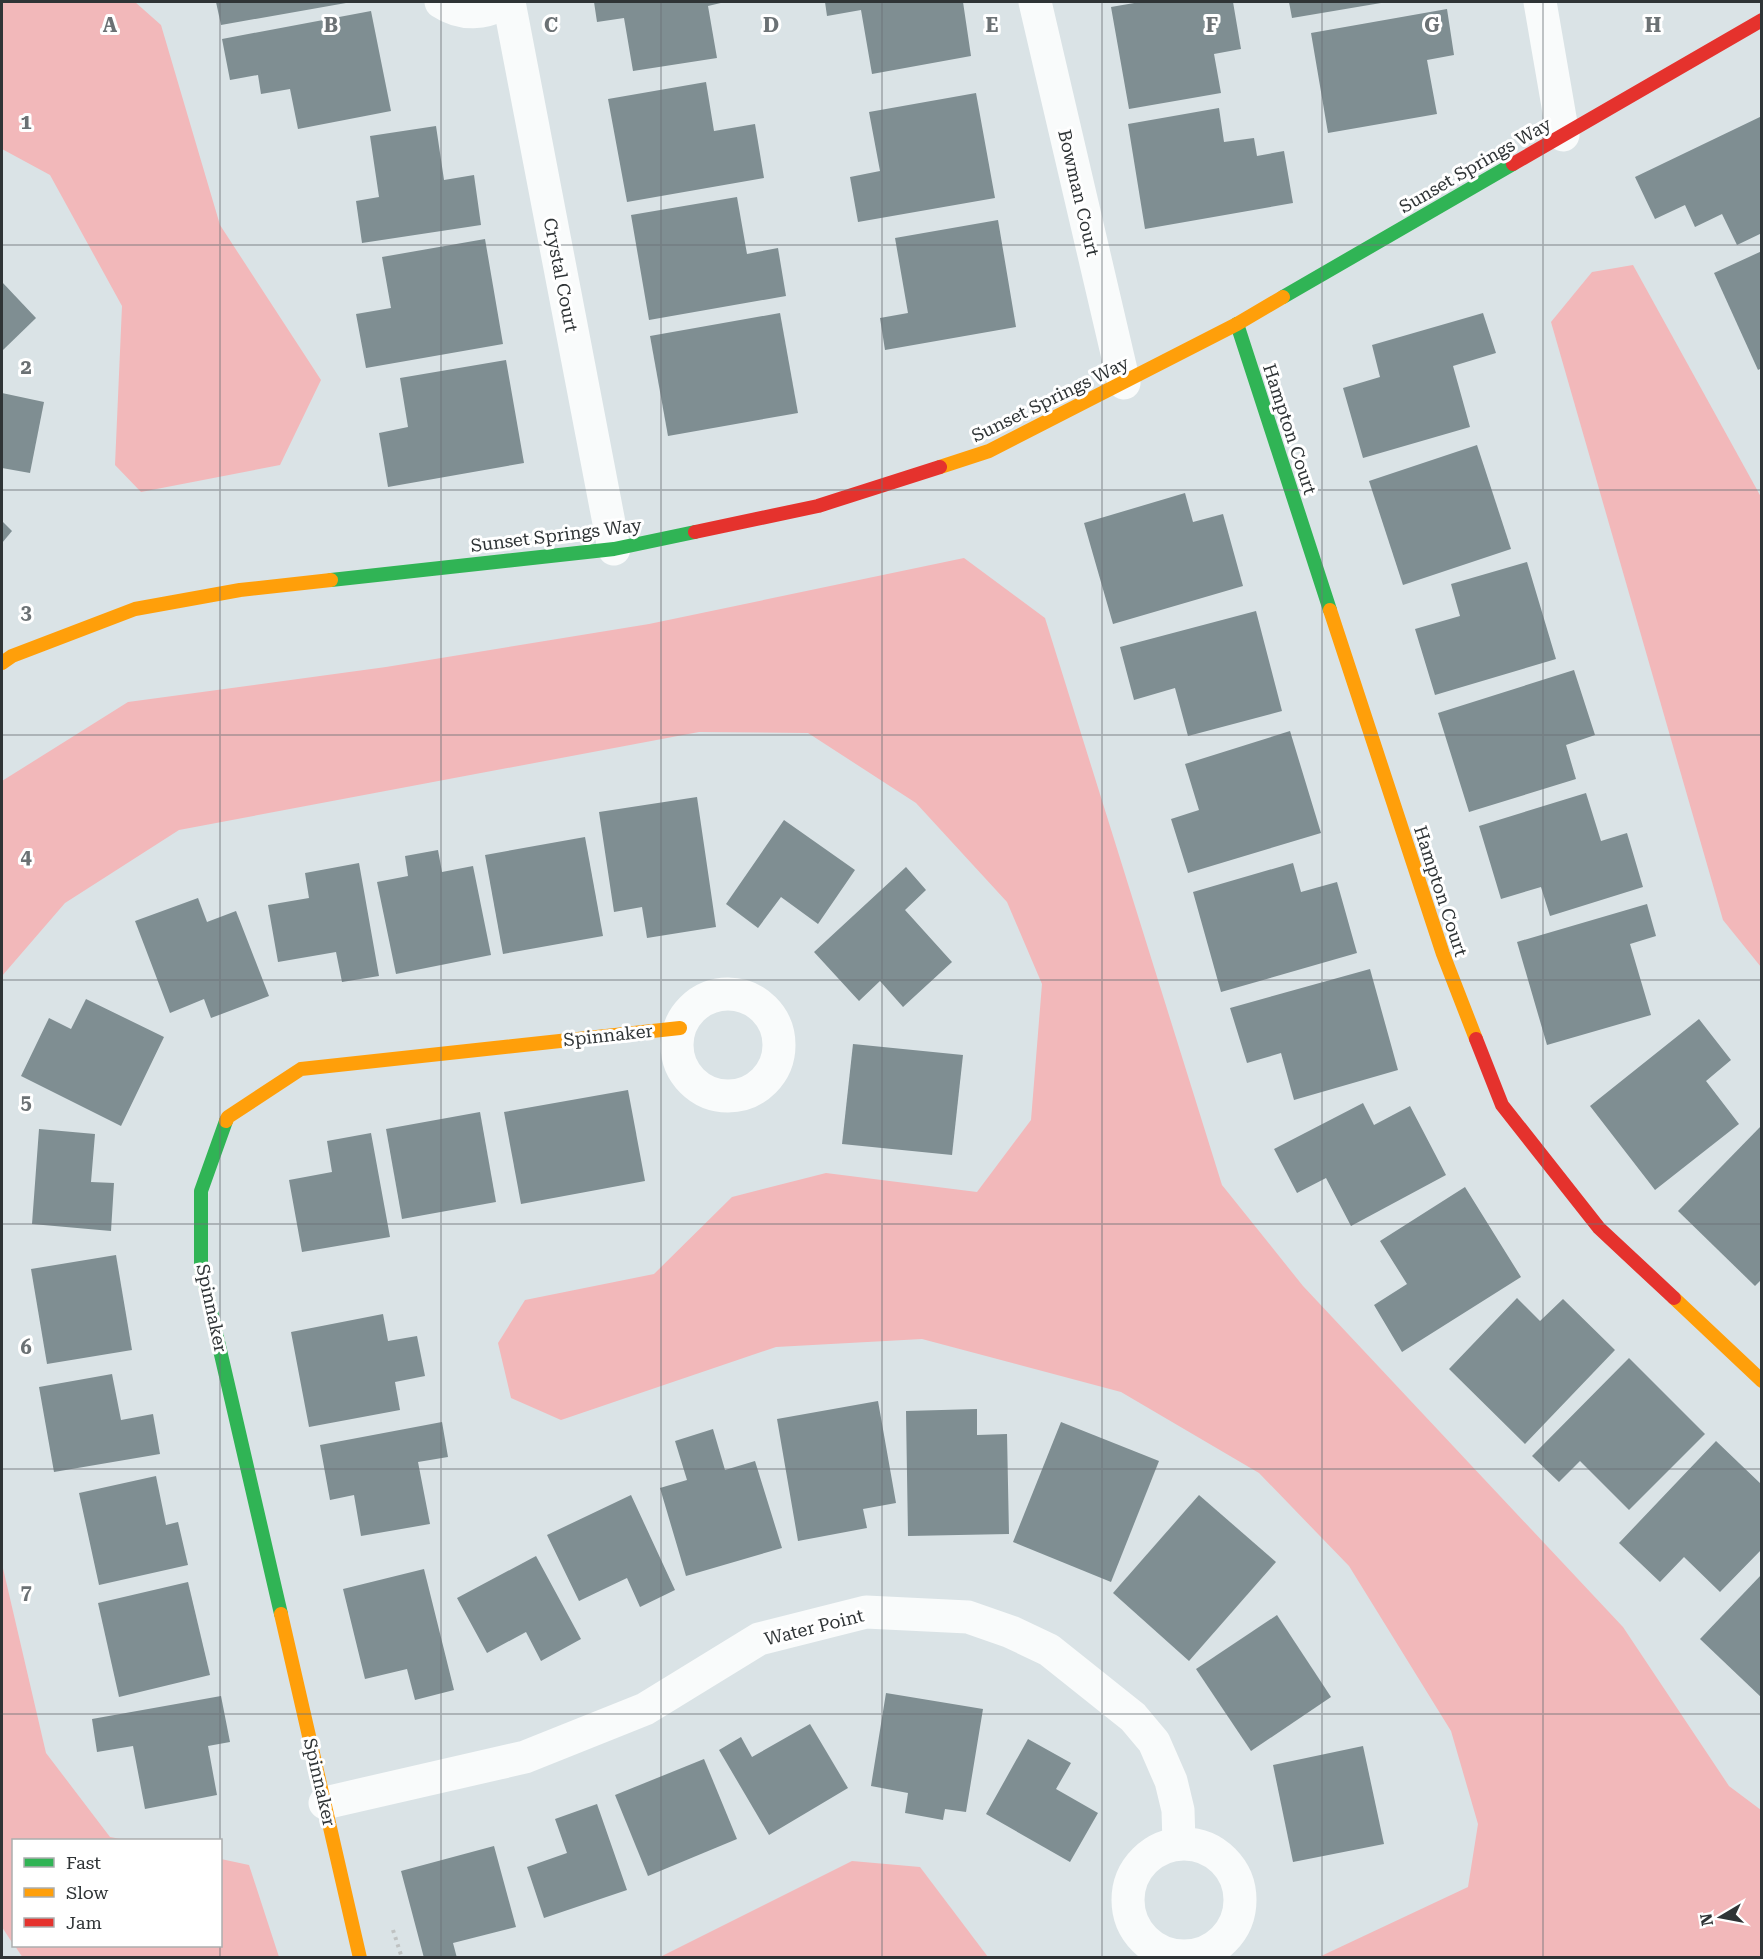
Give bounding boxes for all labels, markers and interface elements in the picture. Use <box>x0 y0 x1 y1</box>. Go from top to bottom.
text: A <box>103 13 118 37</box>
text: B <box>324 13 338 37</box>
text: C <box>544 13 558 37</box>
text: D <box>763 13 779 37</box>
text: E <box>986 13 999 37</box>
text: F <box>1206 13 1218 37</box>
text: G <box>1424 13 1440 37</box>
text: H <box>1645 13 1661 37</box>
text: 1 <box>20 110 32 134</box>
street label: Sunset Springs Way <box>1395 113 1555 217</box>
street label: Bowman Court <box>1054 127 1104 259</box>
street label: Crystal Court <box>540 216 582 334</box>
street label: Sunset Springs Way <box>968 352 1132 446</box>
text: 2 <box>20 355 32 379</box>
street label: Hampton Court <box>1259 361 1321 497</box>
street label: Sunset Springs Way <box>469 514 643 556</box>
text: 3 <box>20 600 32 624</box>
street label: Hampton Court <box>1410 823 1472 959</box>
text: 4 <box>20 845 32 869</box>
street label: Spinnaker <box>562 1020 654 1050</box>
text: 5 <box>20 1090 32 1114</box>
street label: Spinnaker <box>192 1262 232 1354</box>
text: 6 <box>20 1335 32 1359</box>
text: 7 <box>20 1580 32 1604</box>
street label: Water Point <box>762 1604 866 1649</box>
street label: Spinnaker <box>300 1736 340 1828</box>
legend <box>12 1839 222 1947</box>
text: Fast <box>66 1852 101 1873</box>
text: Slow <box>66 1882 108 1903</box>
north arrow <box>1691 1887 1751 1947</box>
text: Jam <box>66 1912 102 1933</box>
text: N <box>1696 1912 1717 1927</box>

